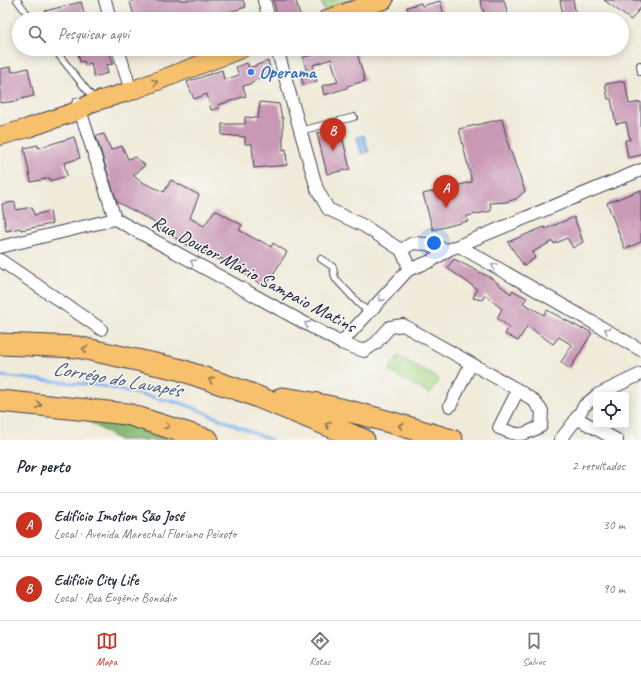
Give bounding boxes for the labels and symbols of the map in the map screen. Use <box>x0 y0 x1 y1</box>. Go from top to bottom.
place label: Operama <box>259 60 318 84</box>
marker: Operama <box>246 67 256 77</box>
one-way arrow <box>152 78 159 86</box>
pin: B <box>320 118 346 151</box>
pin: A <box>433 175 459 208</box>
street label: Rua Doutor Mário Sampaio Matins <box>148 210 361 339</box>
your location <box>424 233 444 253</box>
one-way arrow <box>190 259 197 266</box>
one-way arrow <box>491 263 498 270</box>
one-way arrow <box>379 294 386 301</box>
one-way arrow <box>304 322 311 329</box>
one-way arrow <box>604 328 611 335</box>
one-way arrow <box>82 345 88 353</box>
water label: Corrégo do Lavapés <box>51 355 187 403</box>
one-way arrow <box>207 377 214 385</box>
one-way arrow <box>36 400 42 409</box>
one-way arrow <box>163 421 170 429</box>
one-way arrow <box>325 422 332 430</box>
one-way arrow <box>398 422 405 431</box>

